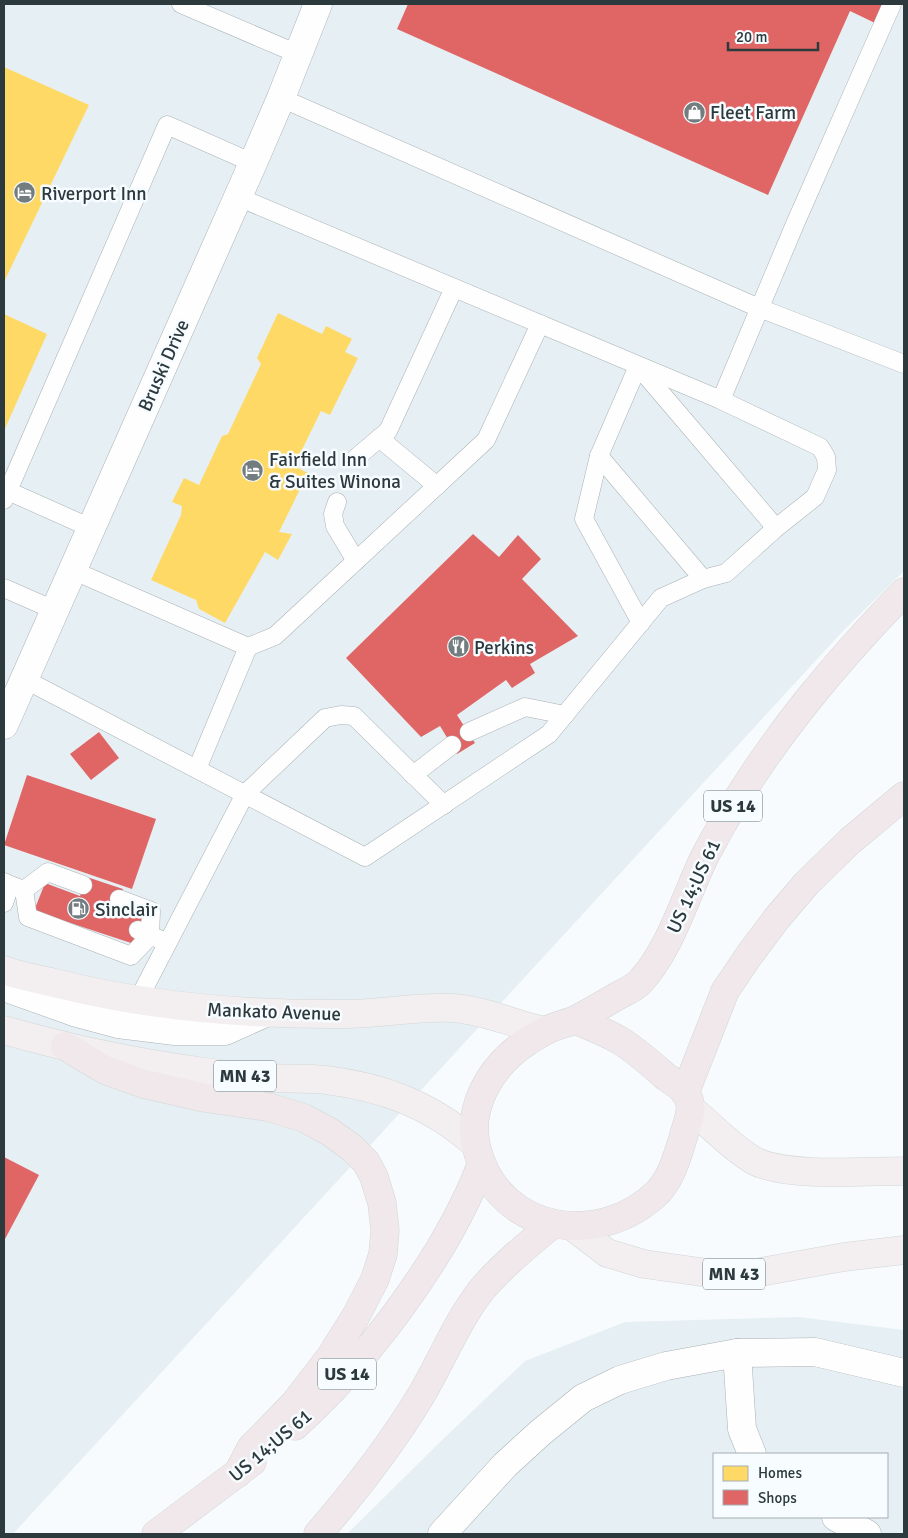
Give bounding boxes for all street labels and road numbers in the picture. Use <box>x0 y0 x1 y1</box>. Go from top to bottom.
street label: Bruski Drive <box>133 316 195 415</box>
road number: US 14 <box>704 790 762 821</box>
street label: US 14;US 61 <box>662 836 726 937</box>
street label: Mankato Avenue <box>206 998 341 1026</box>
road number: MN 43 <box>214 1060 276 1092</box>
road number: MN 43 <box>703 1258 765 1290</box>
road number: US 14 <box>318 1358 376 1390</box>
street label: US 14;US 61 <box>224 1404 317 1487</box>

